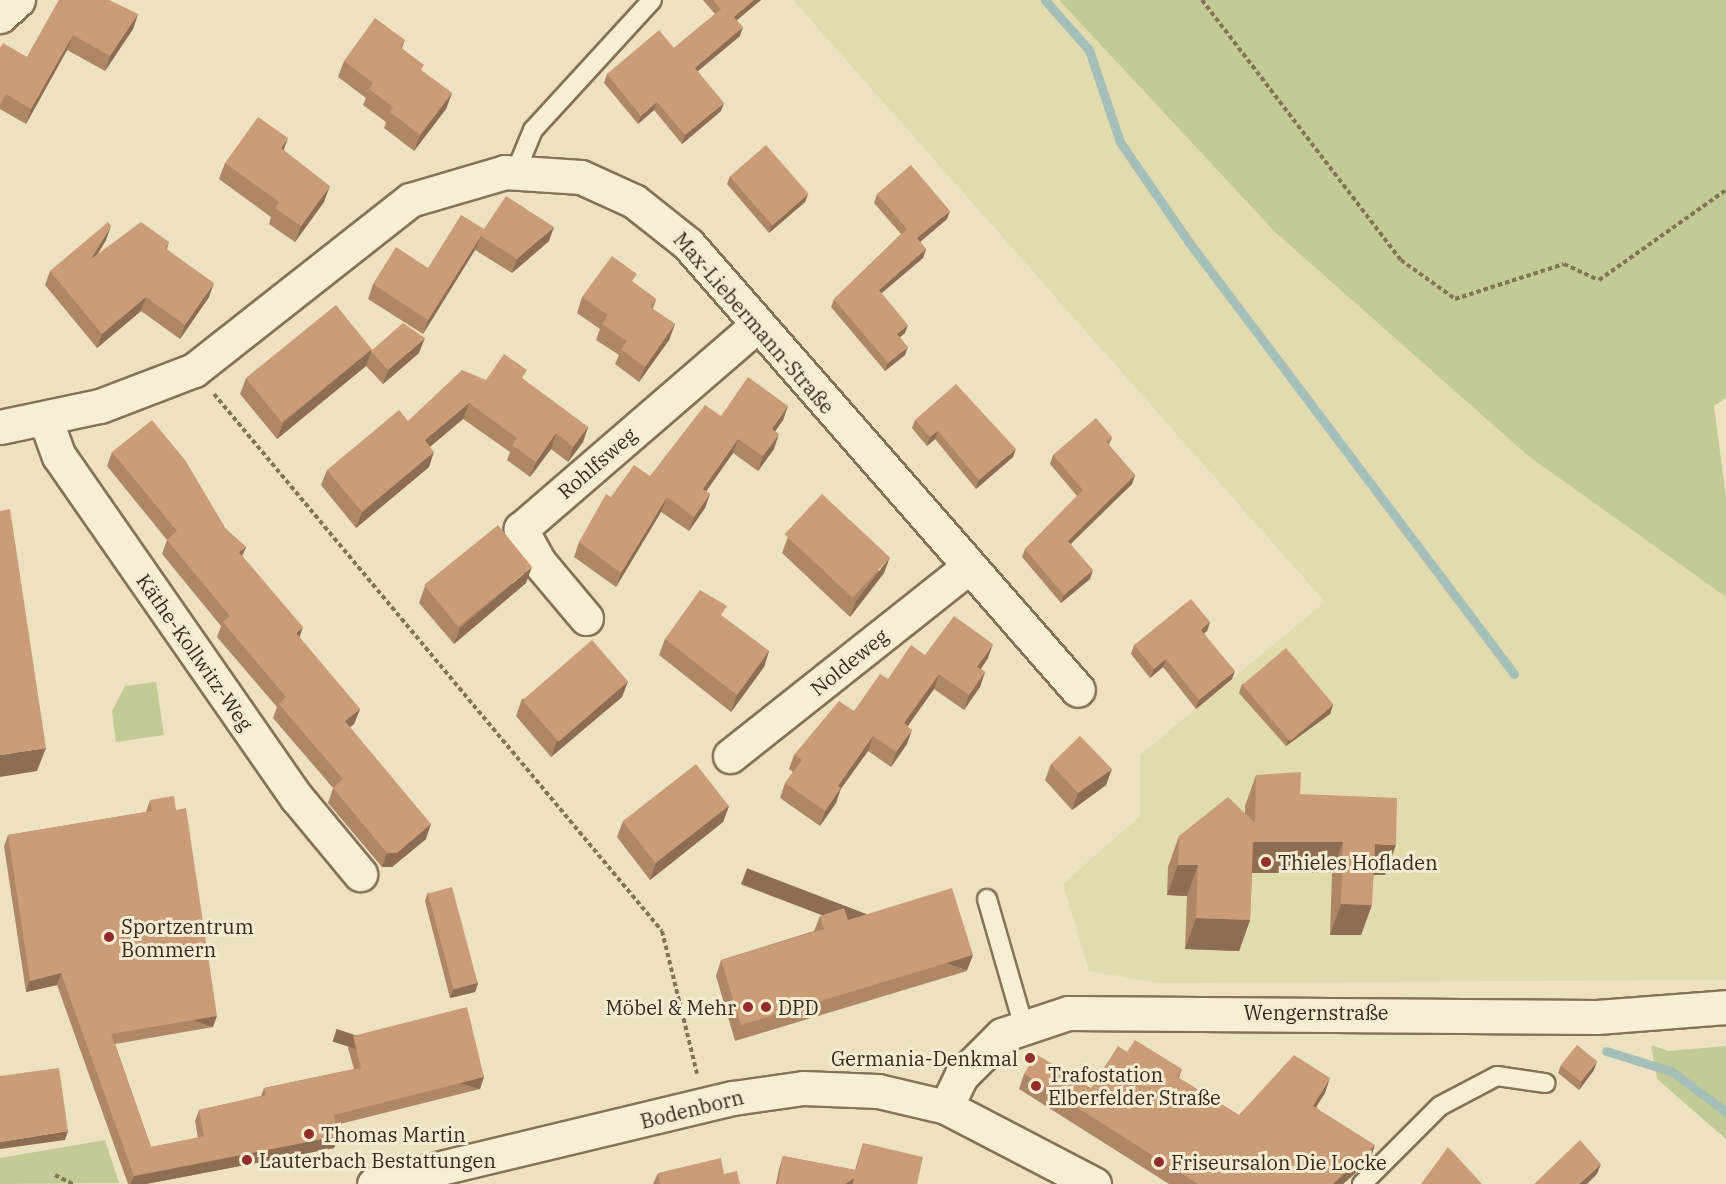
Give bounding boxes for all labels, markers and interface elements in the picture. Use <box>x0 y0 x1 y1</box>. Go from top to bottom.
street label: Max-Liebermann-Straße <box>669 227 839 419</box>
street label: Rohlfsweg <box>553 422 641 504</box>
street label: Käthe-Kollwitz-Weg <box>132 569 258 735</box>
street label: Noldeweg <box>805 624 893 700</box>
place label: Thieles Hofladen <box>1278 850 1438 874</box>
marker: Thieles Hofladen <box>1259 855 1273 869</box>
place label: Sportzentrum Bommern <box>121 914 254 961</box>
marker: Sportzentrum Bommern <box>102 930 116 944</box>
place label: Möbel & Mehr <box>605 995 736 1019</box>
place label: DPD <box>778 995 819 1019</box>
marker: Möbel & Mehr <box>741 1000 755 1014</box>
marker: DPD <box>759 1000 773 1014</box>
street label: Wengernstraße <box>1243 1000 1389 1024</box>
place label: Germania-Denkmal <box>831 1046 1018 1070</box>
marker: Germania-Denkmal <box>1023 1051 1037 1065</box>
place label: Trafostation Elberfelder Straße <box>1048 1062 1221 1109</box>
marker: Trafostation Elberfelder Straße <box>1029 1079 1043 1093</box>
street label: Bodenborn <box>638 1085 746 1133</box>
place label: Thomas Martin <box>321 1122 466 1146</box>
marker: Thomas Martin <box>302 1127 316 1141</box>
place label: Lauterbach Bestattungen <box>259 1148 496 1172</box>
place label: Friseursalon Die Locke <box>1171 1150 1387 1174</box>
marker: Lauterbach Bestattungen <box>240 1153 254 1167</box>
marker: Friseursalon Die Locke <box>1152 1155 1166 1169</box>

